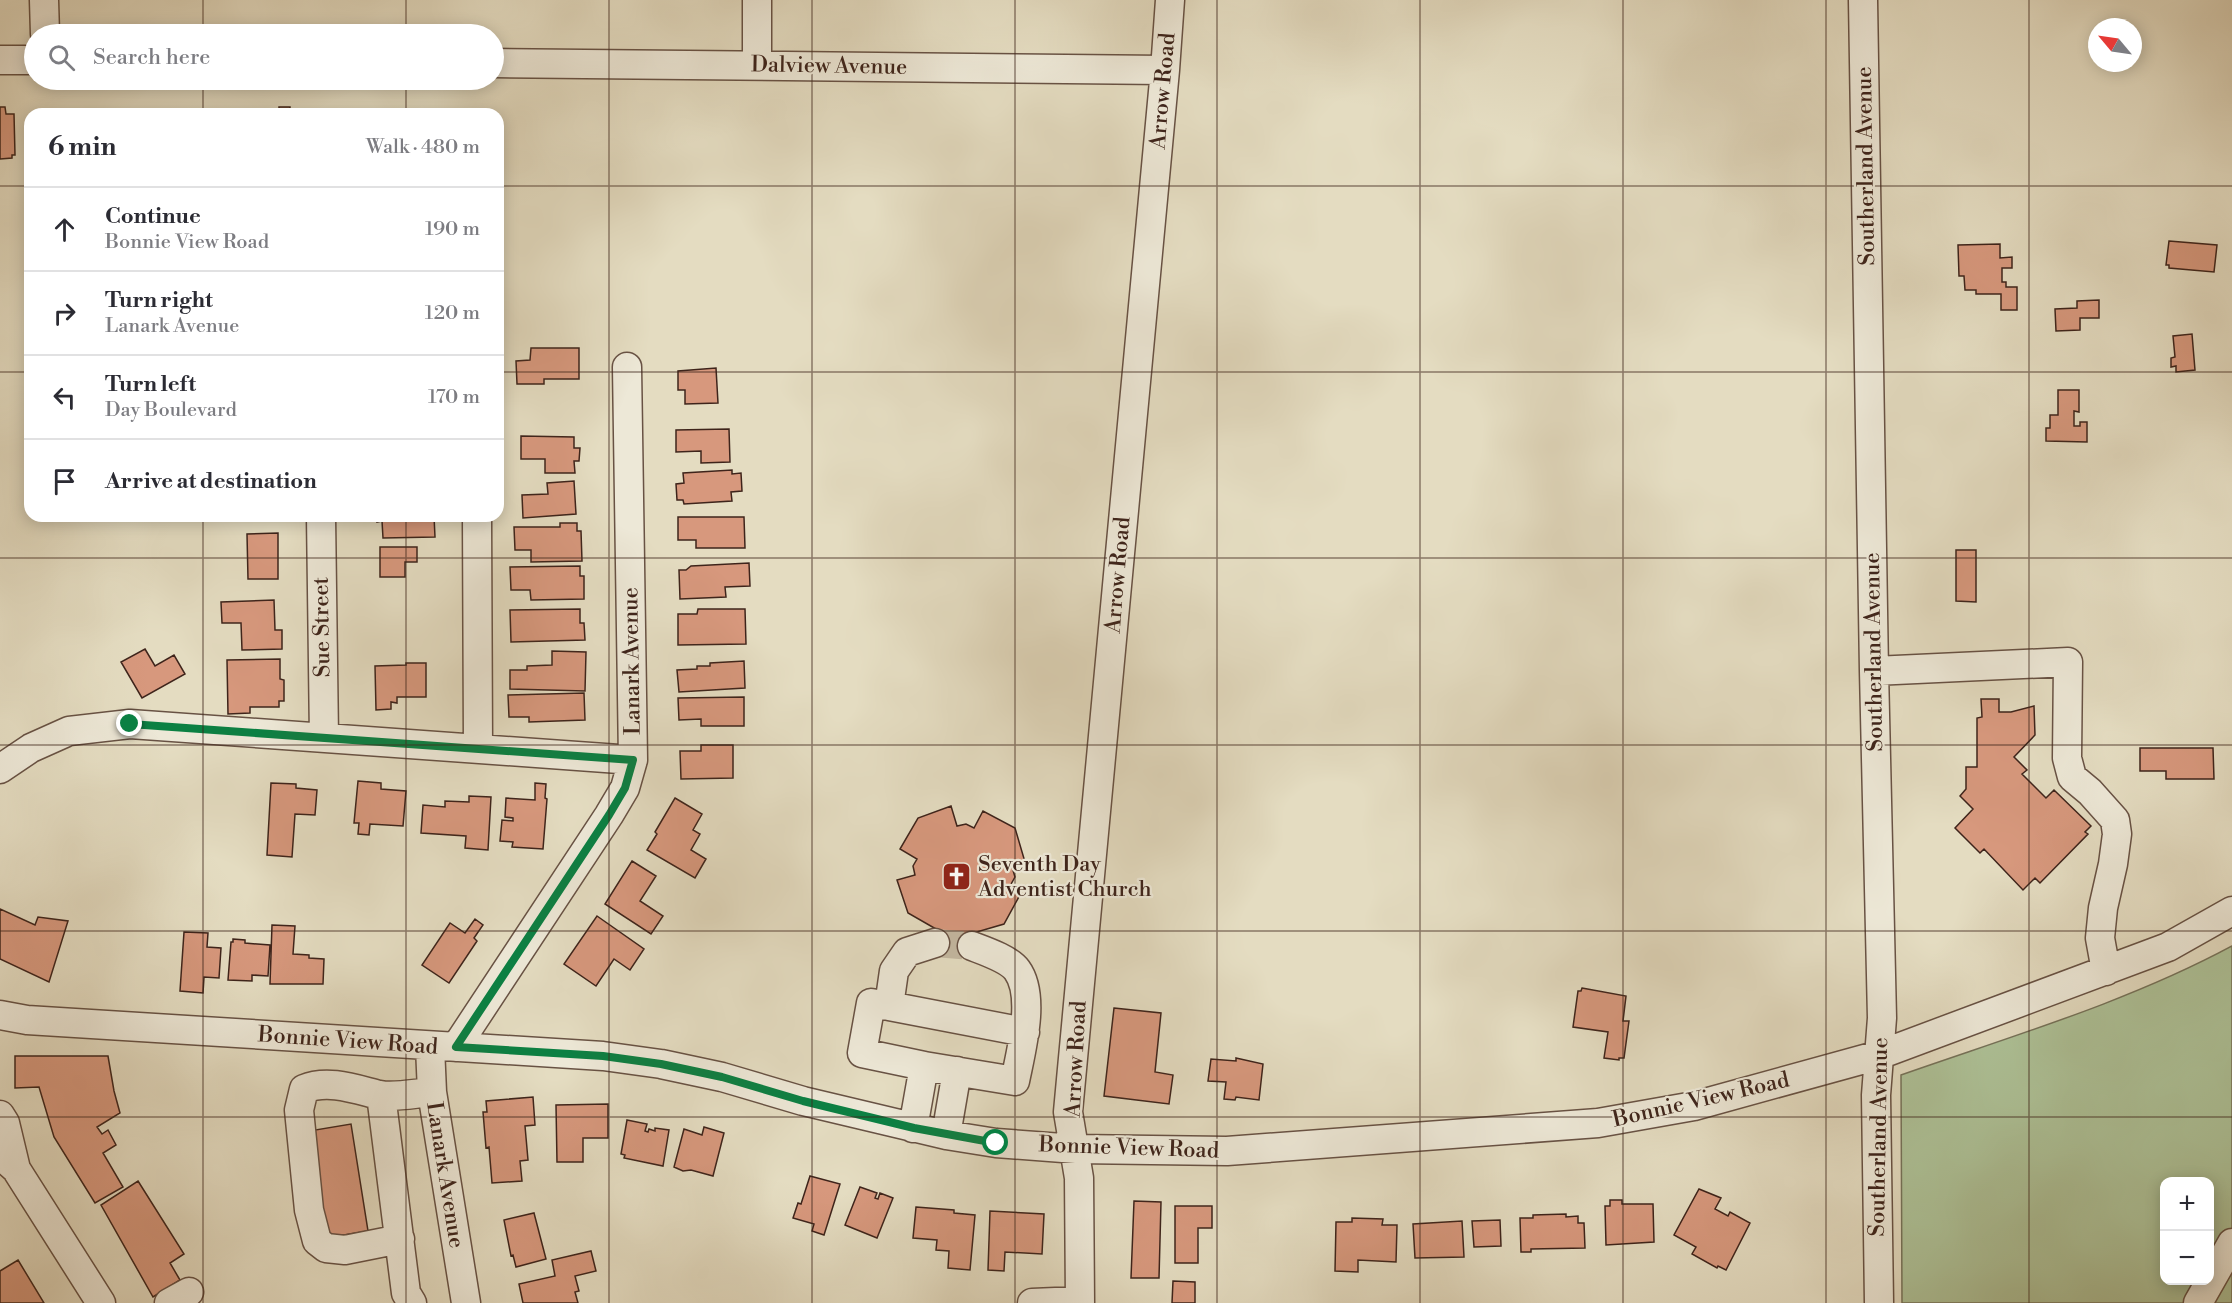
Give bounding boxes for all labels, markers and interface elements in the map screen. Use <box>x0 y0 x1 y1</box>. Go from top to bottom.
north arrow <box>2088 18 2142 72</box>
search box <box>24 24 504 90</box>
street label: Arrow Road <box>1144 31 1182 151</box>
icon: search <box>45 41 78 74</box>
text: Search here <box>93 44 210 71</box>
street label: Dalview Avenue <box>751 51 907 81</box>
street label: Southerland Avenue <box>1851 66 1881 266</box>
text: 6 min <box>48 131 116 163</box>
text: Walk · 480 m <box>366 135 480 160</box>
text: Continue <box>105 203 201 230</box>
icon: ahead <box>48 213 81 246</box>
text: 190 m <box>425 217 480 242</box>
text: Bonnie View Road <box>105 230 269 255</box>
text: Turn right <box>105 287 213 314</box>
icon: right <box>48 297 81 330</box>
text: 120 m <box>425 301 480 326</box>
text: Lanark Avenue <box>105 314 239 339</box>
text: Turn left <box>105 371 196 398</box>
icon: left <box>48 381 81 414</box>
text: 170 m <box>428 385 480 410</box>
text: Day Boulevard <box>105 398 237 423</box>
icon: arrive <box>48 465 81 498</box>
text: Arrive at destination <box>105 468 317 495</box>
street label: Arrow Road <box>1099 515 1137 635</box>
street label: Southerland Avenue <box>1859 552 1889 752</box>
street label: Sue Street <box>308 576 336 678</box>
street label: Lanark Avenue <box>617 587 647 735</box>
route end <box>116 710 142 736</box>
place label: Seventh Day Adventist Church <box>977 851 1152 903</box>
church icon: Seventh Day Adventist Church <box>941 861 973 893</box>
street label: Arrow Road <box>1059 999 1093 1119</box>
street label: Bonnie View Road <box>256 1021 439 1061</box>
street label: Southerland Avenue <box>1864 1037 1894 1237</box>
street label: Bonnie View Road <box>1609 1066 1792 1134</box>
street label: Lanark Avenue <box>420 1100 470 1250</box>
route start <box>982 1129 1008 1155</box>
street label: Bonnie View Road <box>1037 1131 1220 1165</box>
map controls <box>2160 1177 2214 1285</box>
button: + <box>2160 1177 2214 1231</box>
button: − <box>2160 1231 2214 1285</box>

